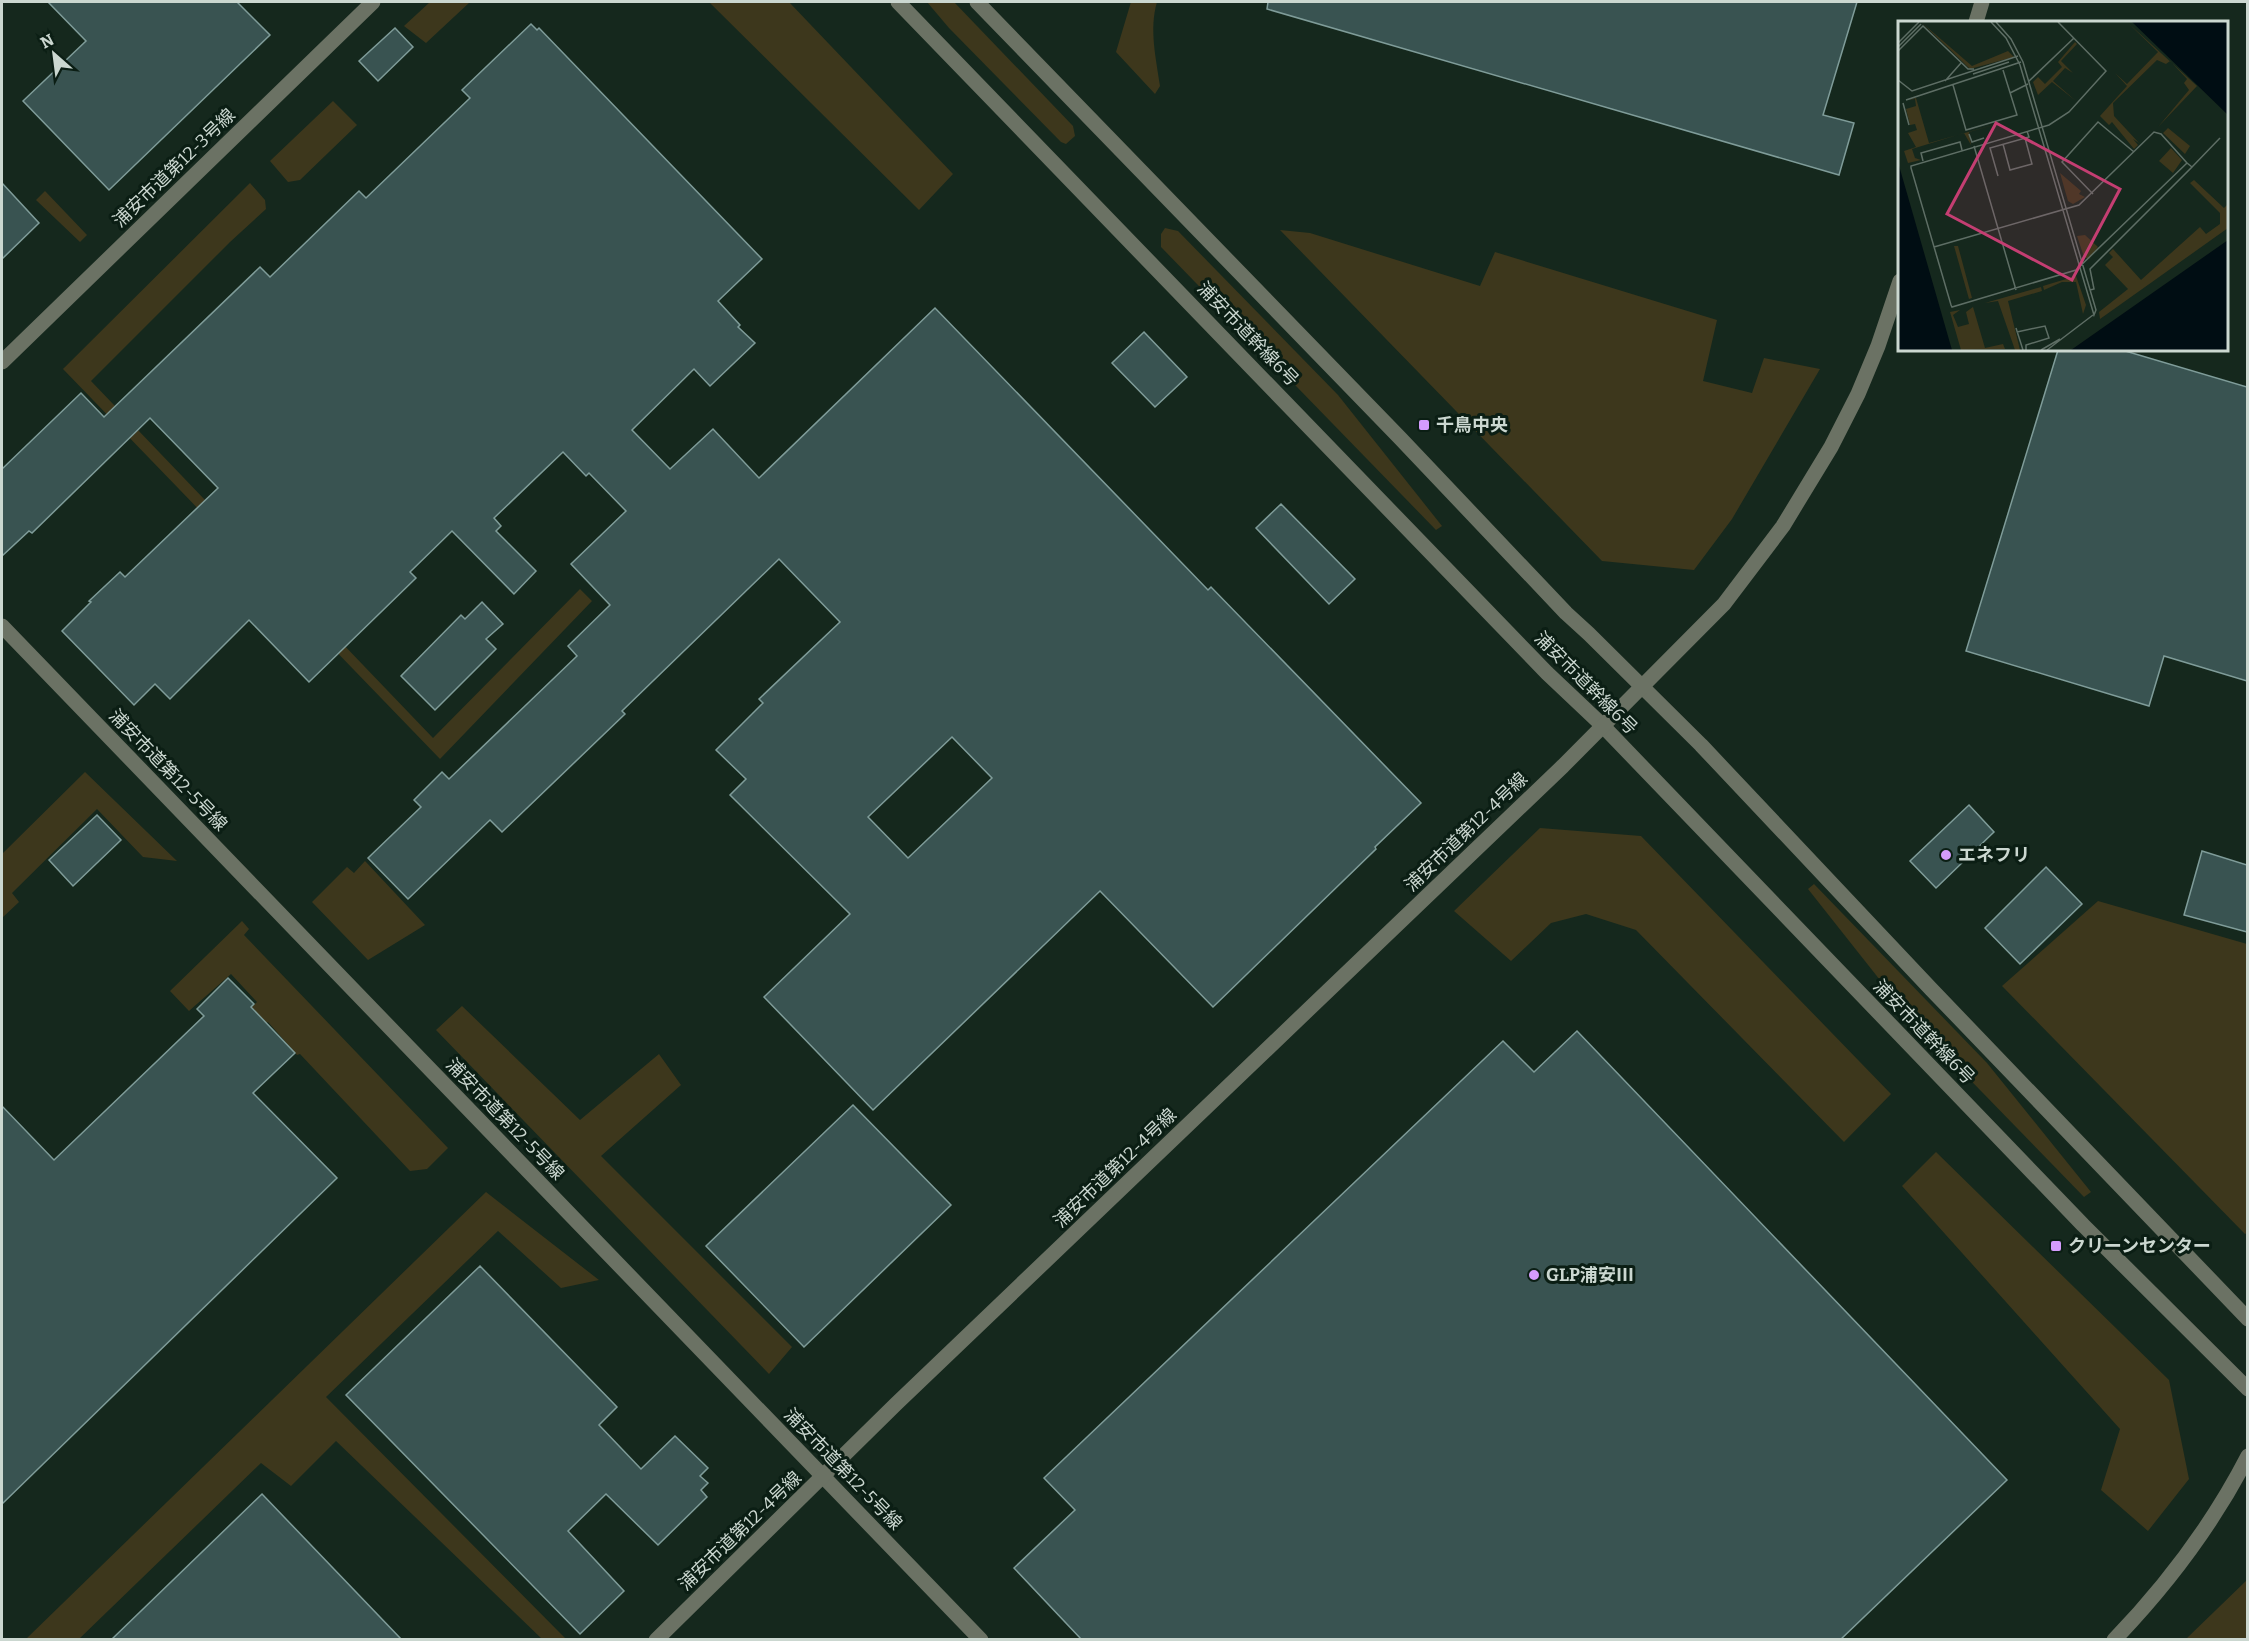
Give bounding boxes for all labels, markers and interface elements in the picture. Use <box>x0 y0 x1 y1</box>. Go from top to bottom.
inset map <box>1898 21 2228 351</box>
north arrow <box>24 24 84 84</box>
text: N <box>37 30 57 52</box>
street label: 浦安市道第12-3号線 <box>108 104 240 232</box>
street label: 浦安市道幹線6号 <box>1193 277 1303 391</box>
place label: 千鳥中央 <box>1436 414 1508 436</box>
marker: 千鳥中央 <box>1417 418 1431 432</box>
street label: 浦安市道幹線6号 <box>1530 627 1642 739</box>
street label: 浦安市道第12-5号線 <box>104 705 232 835</box>
street label: 浦安市道第12-4号線 <box>1400 768 1532 896</box>
place label: エネフリ <box>1958 844 2030 866</box>
marker: エネフリ <box>1939 848 1953 862</box>
street label: 浦安市道幹線6号 <box>1869 975 1979 1089</box>
street label: 浦安市道第12-5号線 <box>441 1054 569 1184</box>
street label: 浦安市道第12-4号線 <box>1049 1104 1181 1232</box>
place label: クリーンセンター <box>2068 1235 2211 1257</box>
marker: クリーンセンター <box>2049 1239 2063 1253</box>
place label: GLP浦安Ⅲ <box>1546 1264 1634 1286</box>
marker: GLP浦安Ⅲ <box>1527 1268 1541 1282</box>
street label: 浦安市道第12-5号線 <box>779 1404 907 1534</box>
street label: 浦安市道第12-4号線 <box>674 1467 806 1595</box>

